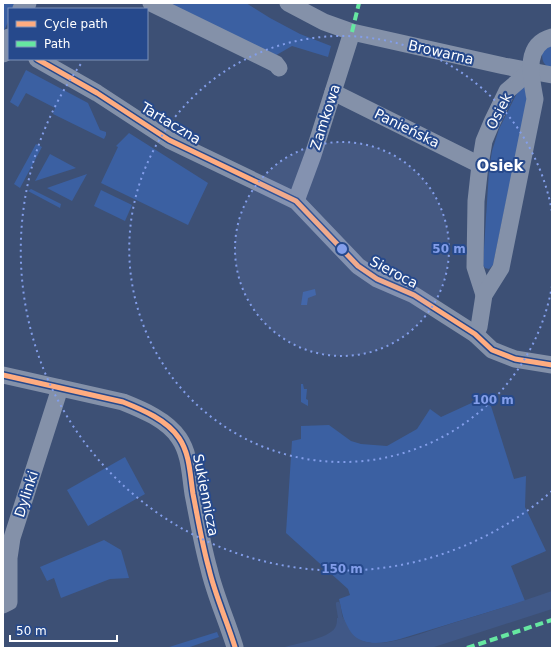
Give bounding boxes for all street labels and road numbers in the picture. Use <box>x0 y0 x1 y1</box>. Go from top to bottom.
street label: Browarna <box>407 37 475 67</box>
street label: Zamkowa <box>307 82 343 152</box>
street label: Osiek <box>483 89 515 132</box>
street label: Tartaczna <box>137 98 204 147</box>
street label: Panieńska <box>372 105 442 151</box>
street label: Sieroca <box>367 253 421 291</box>
street label: Sukiennicza <box>190 452 222 538</box>
street label: Dylinki <box>11 469 41 519</box>

